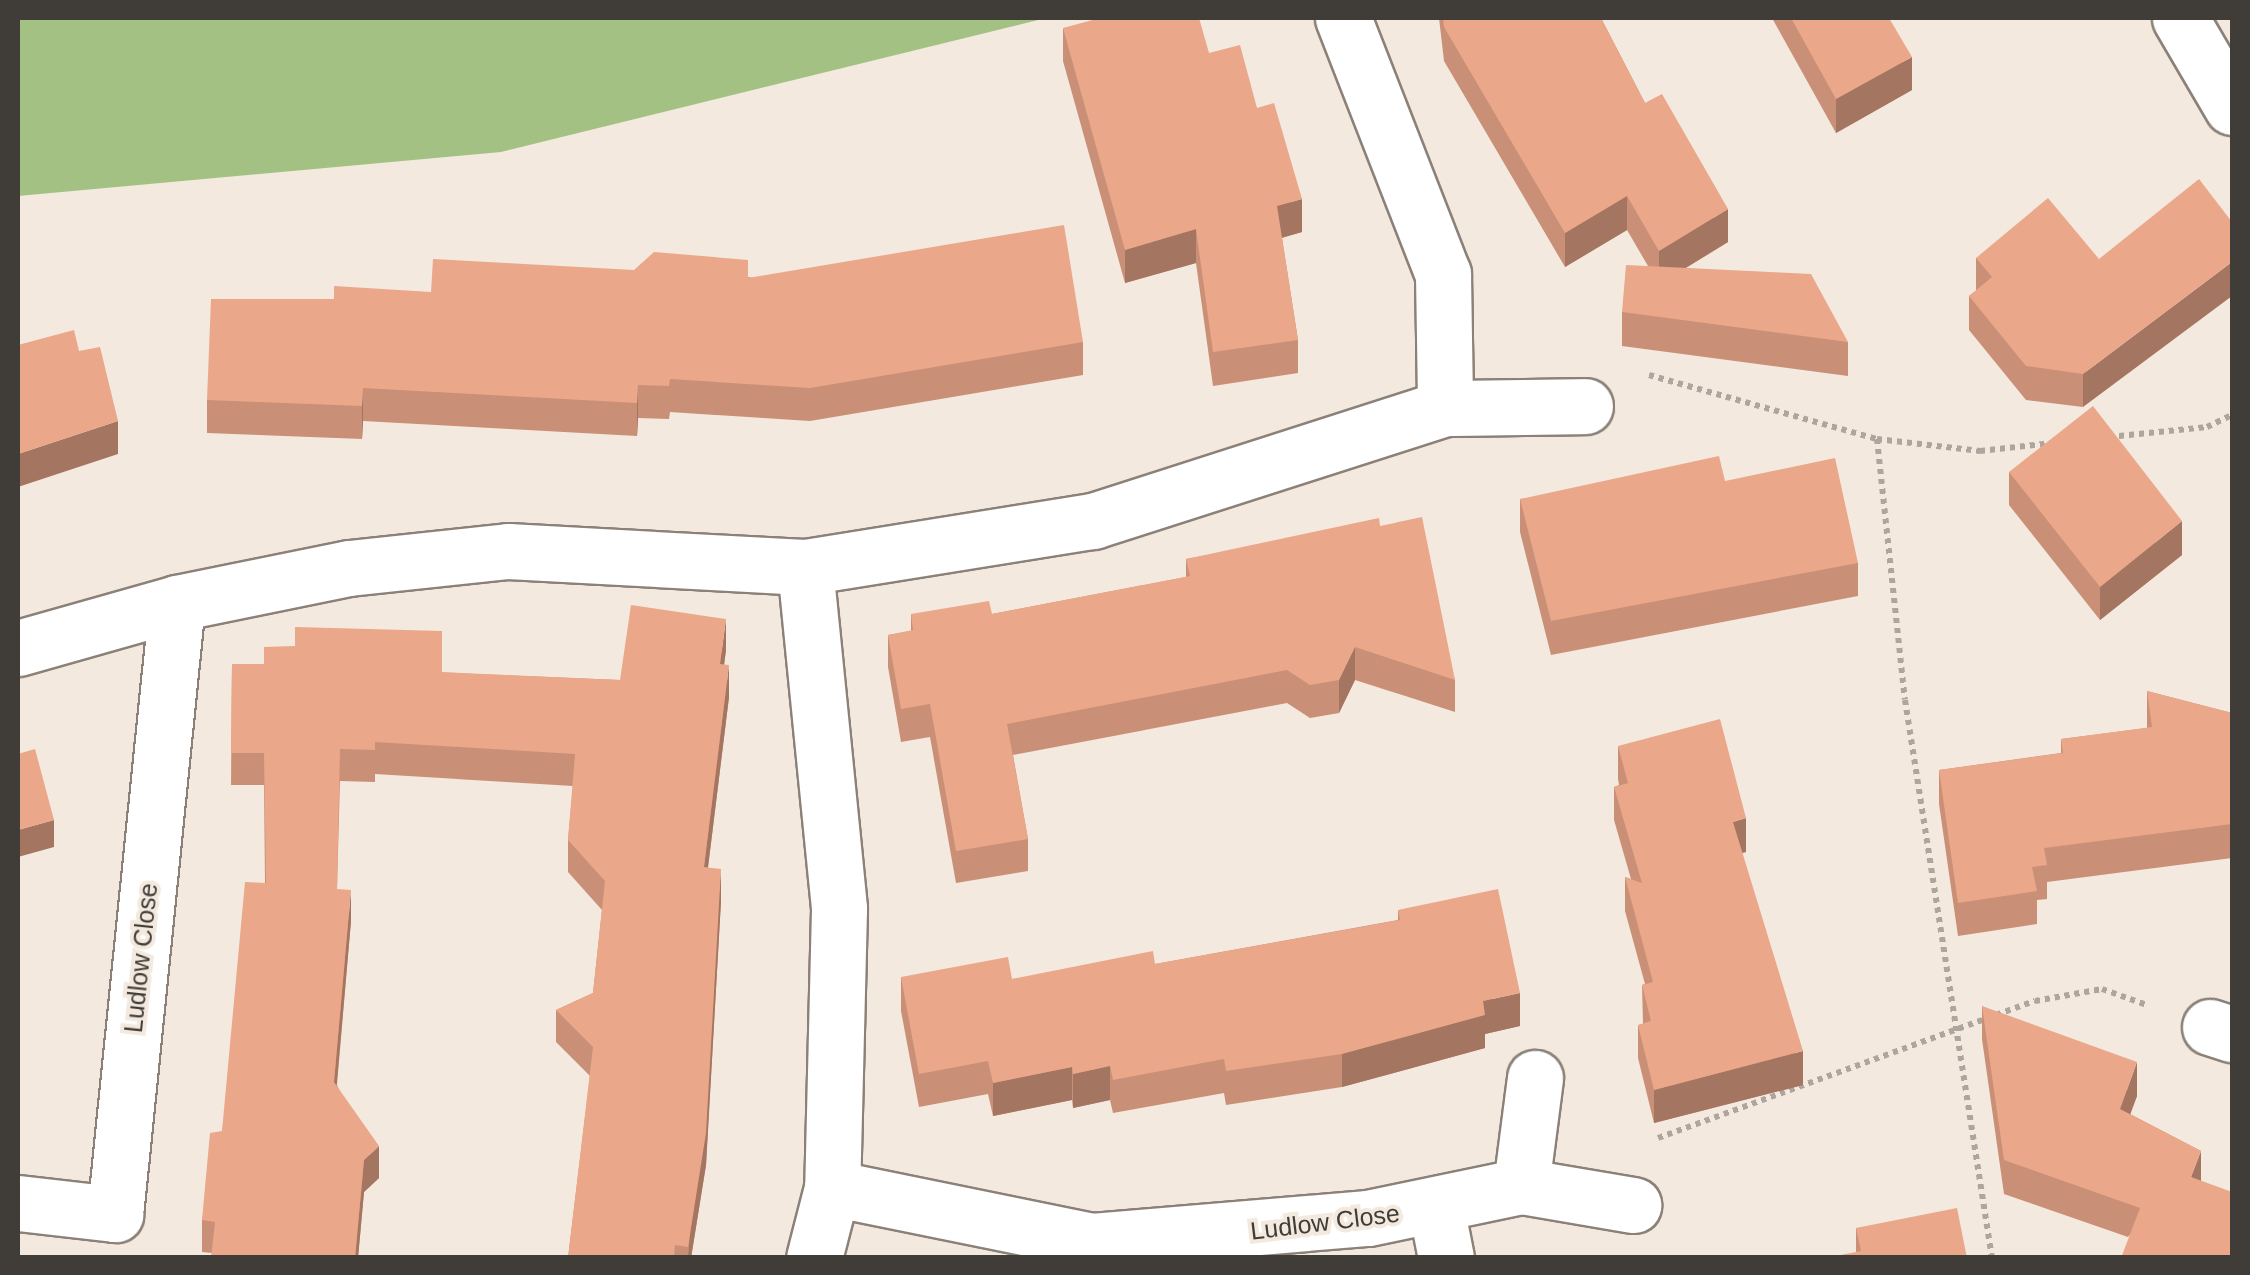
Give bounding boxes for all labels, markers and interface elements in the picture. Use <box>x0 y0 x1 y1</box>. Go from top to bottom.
street label: Ludlow Close <box>118 882 164 1034</box>
street label: Ludlow Close <box>1249 1198 1401 1246</box>

